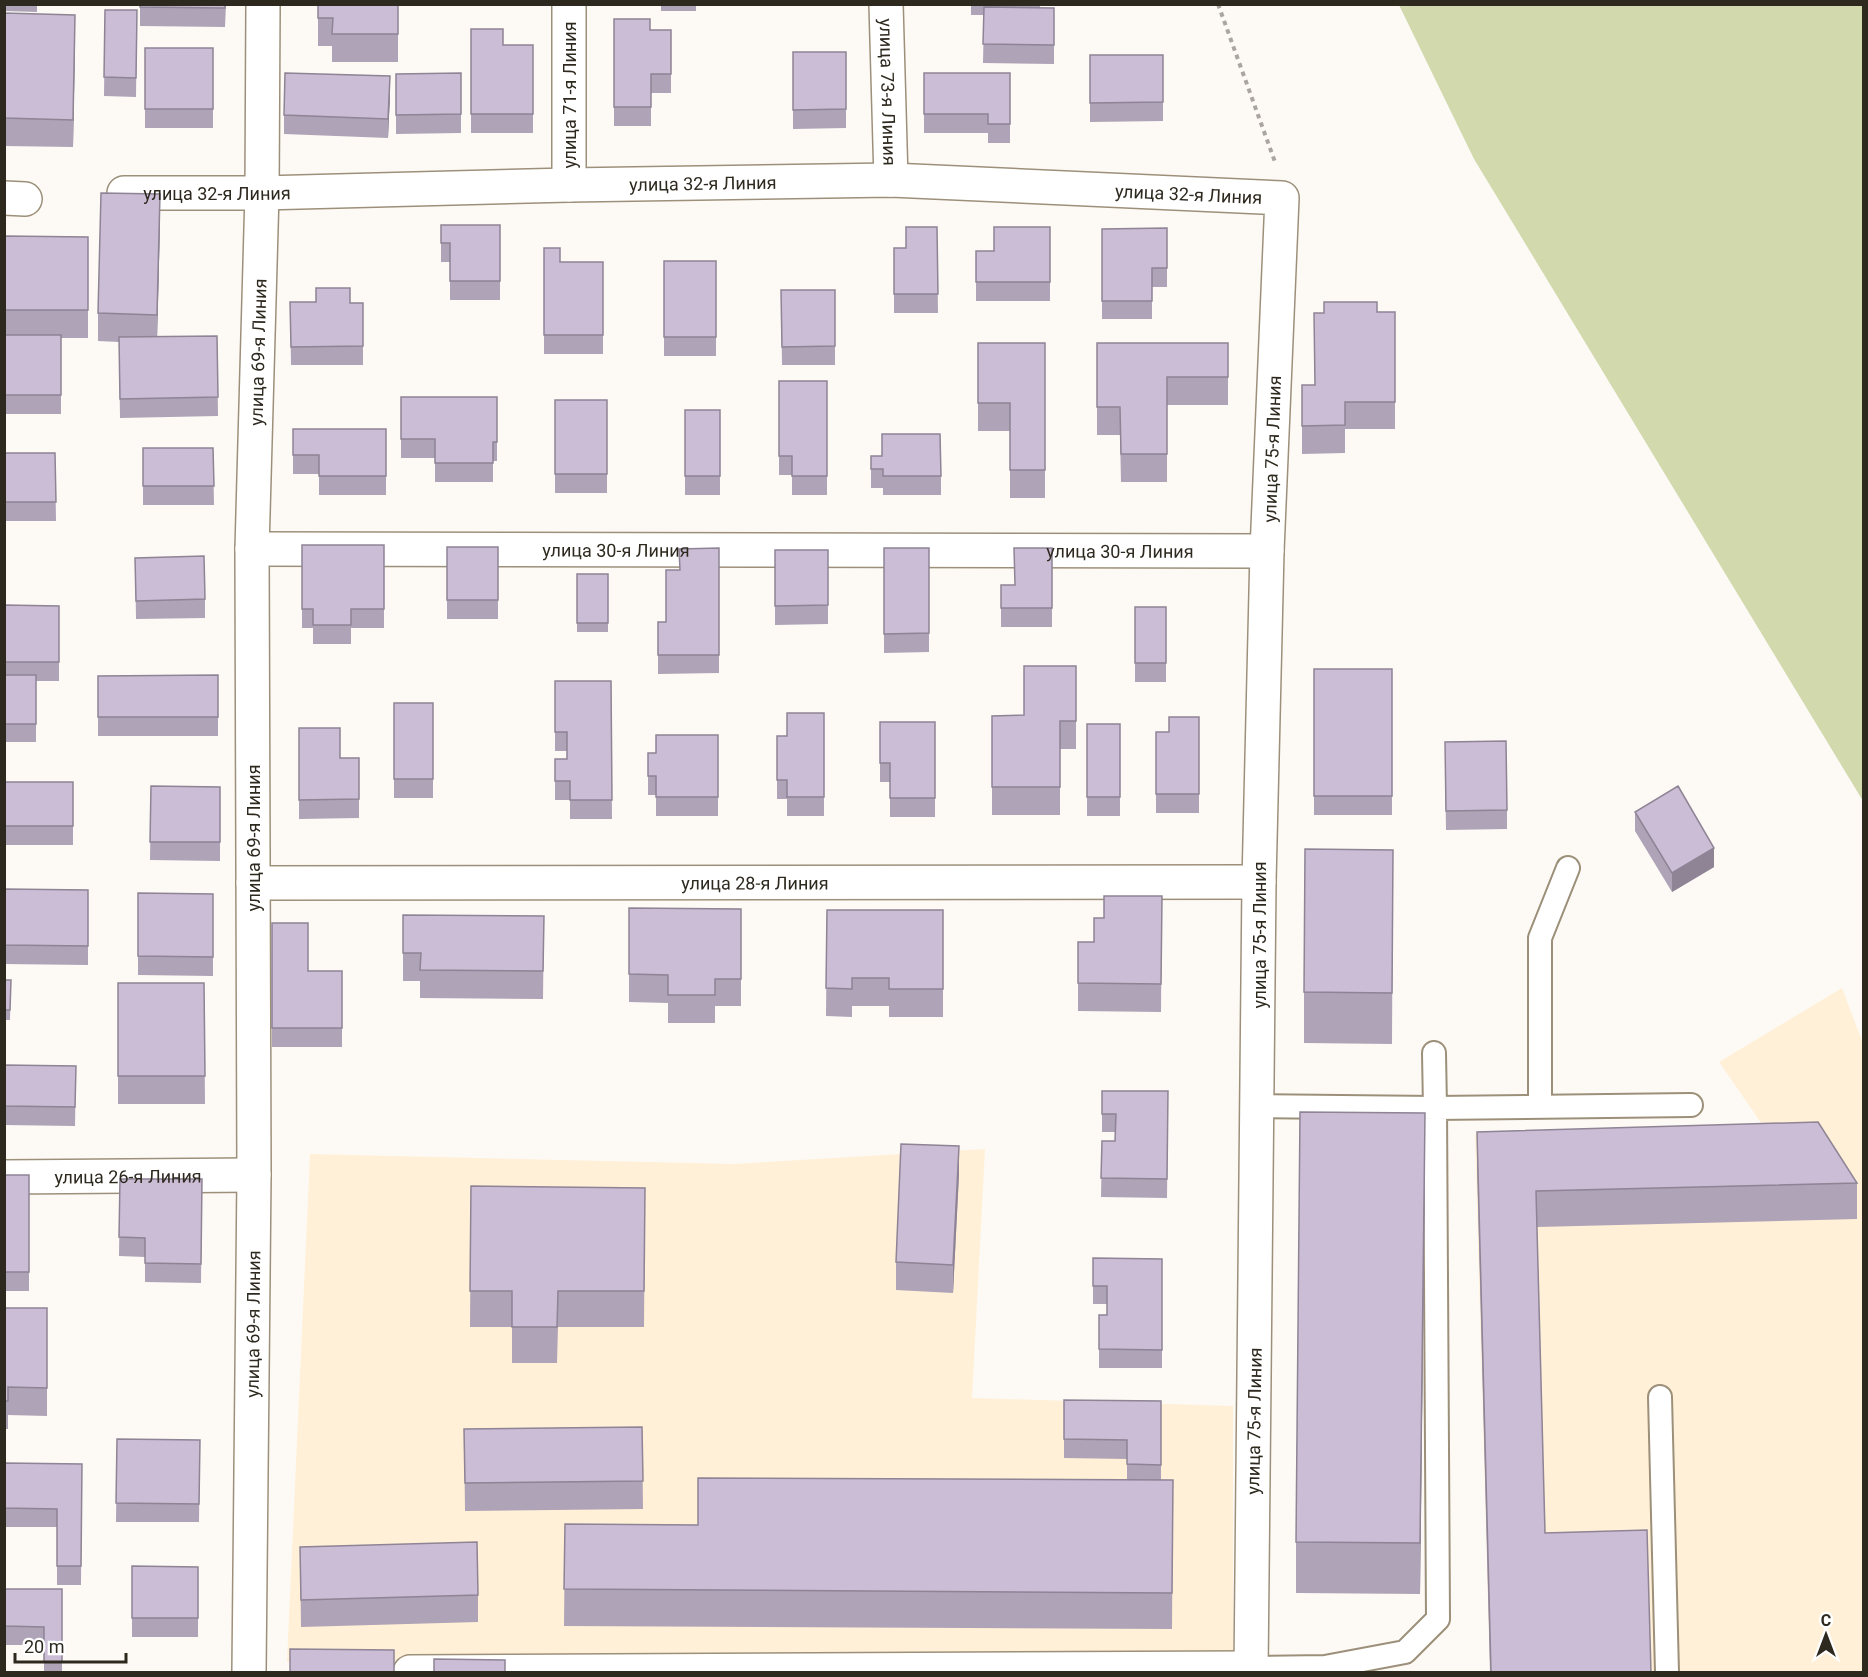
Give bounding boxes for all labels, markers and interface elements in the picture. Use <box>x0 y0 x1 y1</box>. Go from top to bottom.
street label: улица 73-я Линия <box>876 18 901 166</box>
street label: улица 71-я Линия <box>559 21 580 169</box>
street label: улица 32-я Линия <box>629 171 777 195</box>
street label: улица 32-я Линия <box>1114 180 1263 208</box>
street label: улица 32-я Линия <box>143 182 291 204</box>
street label: улица 69-я Линия <box>245 278 270 426</box>
street label: улица 75-я Линия <box>1259 375 1285 523</box>
street label: улица 30-я Линия <box>542 539 690 560</box>
street label: улица 30-я Линия <box>1046 540 1194 561</box>
street label: улица 69-я Линия <box>243 764 264 912</box>
street label: улица 75-я Линия <box>1249 861 1270 1009</box>
street label: улица 28-я Линия <box>681 872 829 893</box>
street label: улица 26-я Линия <box>54 1165 202 1187</box>
street label: улица 69-я Линия <box>241 1250 264 1398</box>
street label: улица 75-я Линия <box>1242 1347 1266 1495</box>
north arrow <box>1796 1605 1856 1665</box>
text: С <box>1821 1611 1831 1630</box>
scale bar <box>15 1626 126 1664</box>
text: 20 m <box>24 1636 64 1657</box>

